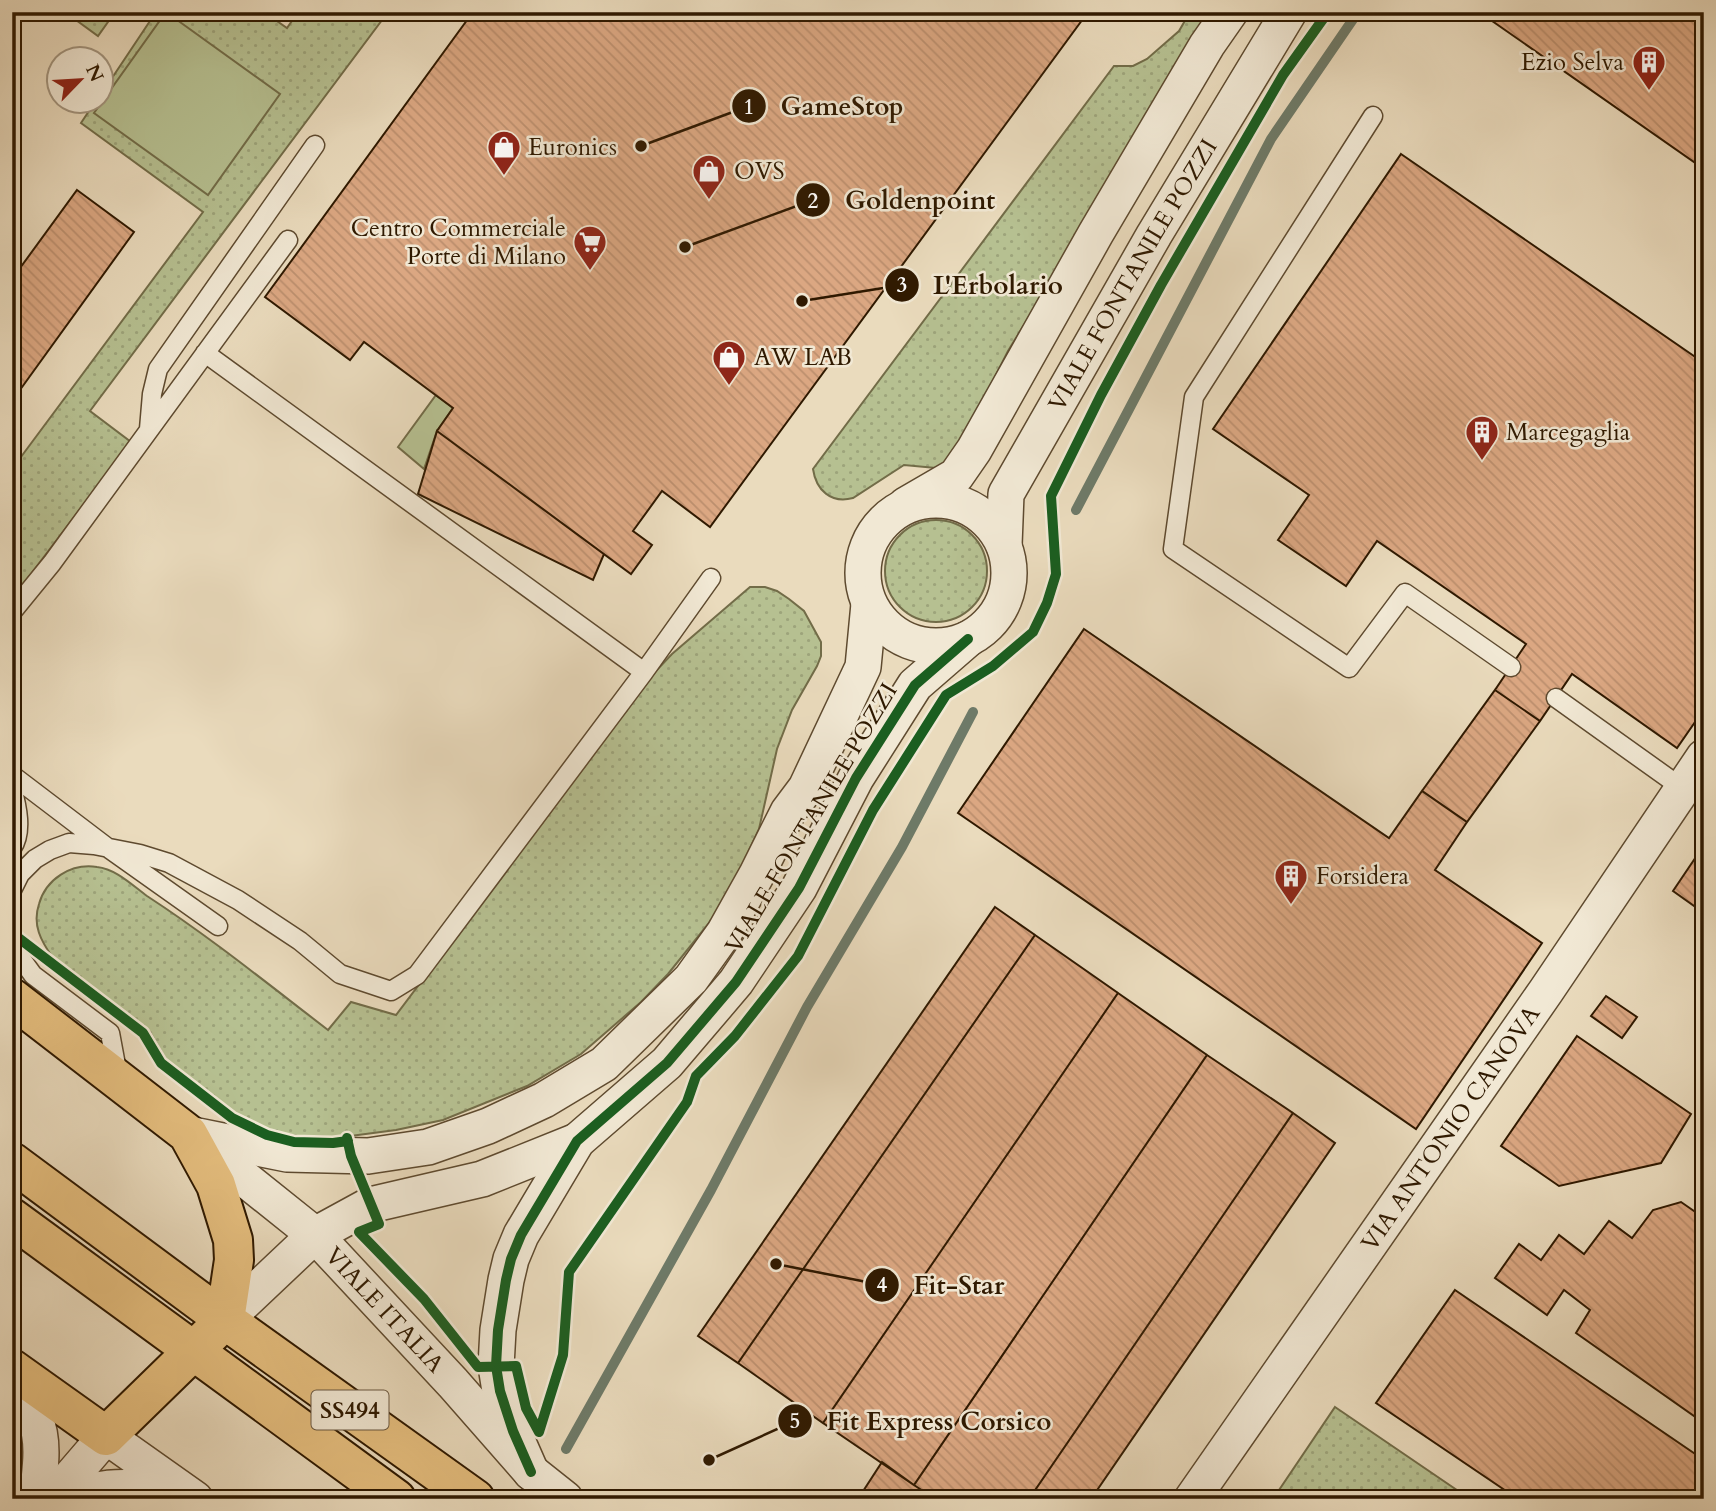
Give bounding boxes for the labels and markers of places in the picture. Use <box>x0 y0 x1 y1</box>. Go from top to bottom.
building icon: Ezio Selva <box>1630 43 1668 92</box>
place label: Ezio Selva <box>1521 46 1625 79</box>
callout: GameStop <box>732 83 918 130</box>
shop icon: Euronics <box>485 128 523 177</box>
place label: Euronics <box>528 131 617 164</box>
shop icon: OVS <box>690 152 728 201</box>
place label: OVS <box>734 155 784 188</box>
callout: Goldenpoint <box>796 177 1009 224</box>
place label: Centro Commerciale Porte di Milano <box>351 212 566 273</box>
supermarket icon: Centro Commerciale Porte di Milano <box>571 223 609 272</box>
callout: L'Erbolario <box>884 261 1077 308</box>
shop icon: AW LAB <box>710 338 748 387</box>
place label: AW LAB <box>754 341 852 374</box>
building icon: Marcegaglia <box>1463 413 1501 462</box>
place label: Marcegaglia <box>1506 416 1631 449</box>
building icon: Forsidera <box>1272 857 1310 906</box>
place label: Forsidera <box>1316 860 1410 893</box>
callout: Fit-Star <box>865 1261 1019 1308</box>
callout: Fit Express Corsico <box>778 1397 1066 1444</box>

